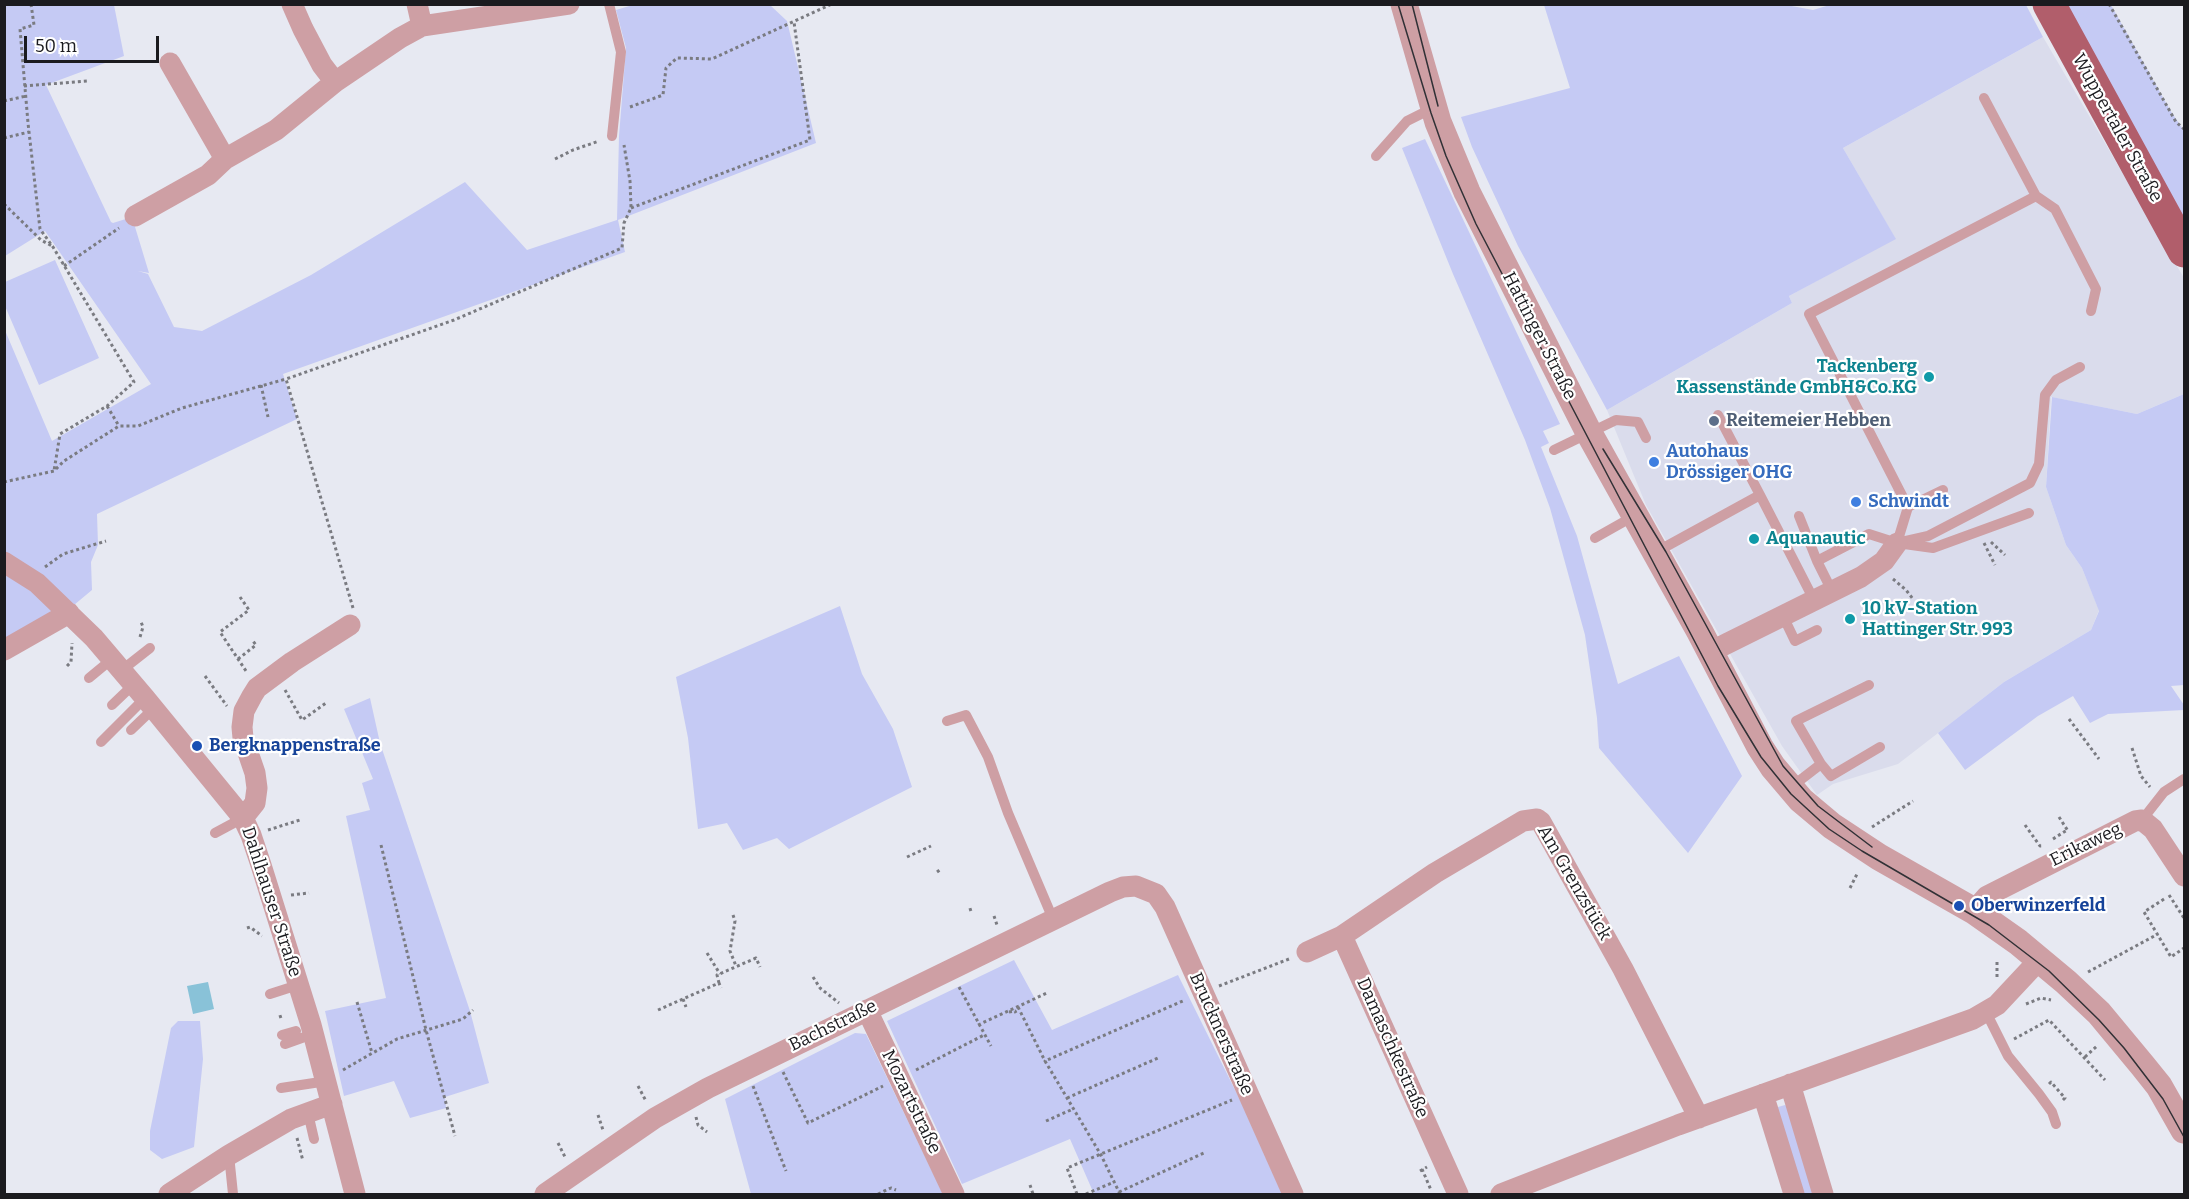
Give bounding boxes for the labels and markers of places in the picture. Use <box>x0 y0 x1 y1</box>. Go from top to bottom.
place label: Tackenberg Kassenstände GmbH&Co.KG <box>1676 356 1917 398</box>
marker: Tackenberg Kassenstände GmbH&Co.KG <box>1922 370 1936 384</box>
place label: Reitemeier Hebben <box>1726 410 1891 432</box>
marker: Reitemeier Hebben <box>1707 414 1721 428</box>
place label: Autohaus Drössiger OHG <box>1666 441 1792 484</box>
marker: Autohaus Drössiger OHG <box>1647 455 1661 469</box>
place label: Schwindt <box>1868 491 1949 513</box>
marker: Schwindt <box>1849 495 1863 509</box>
place label: Aquanautic <box>1766 528 1866 550</box>
marker: Aquanautic <box>1747 532 1761 546</box>
place label: 10 kV-Station Hattinger Str. 993 <box>1862 598 2013 640</box>
marker: 10 kV-Station Hattinger Str. 993 <box>1843 612 1857 626</box>
place label: Bergknappenstraße <box>209 735 381 757</box>
marker: Bergknappenstraße <box>190 739 204 753</box>
place label: Oberwinzerfeld <box>1971 895 2106 917</box>
marker: Oberwinzerfeld <box>1952 899 1966 913</box>

